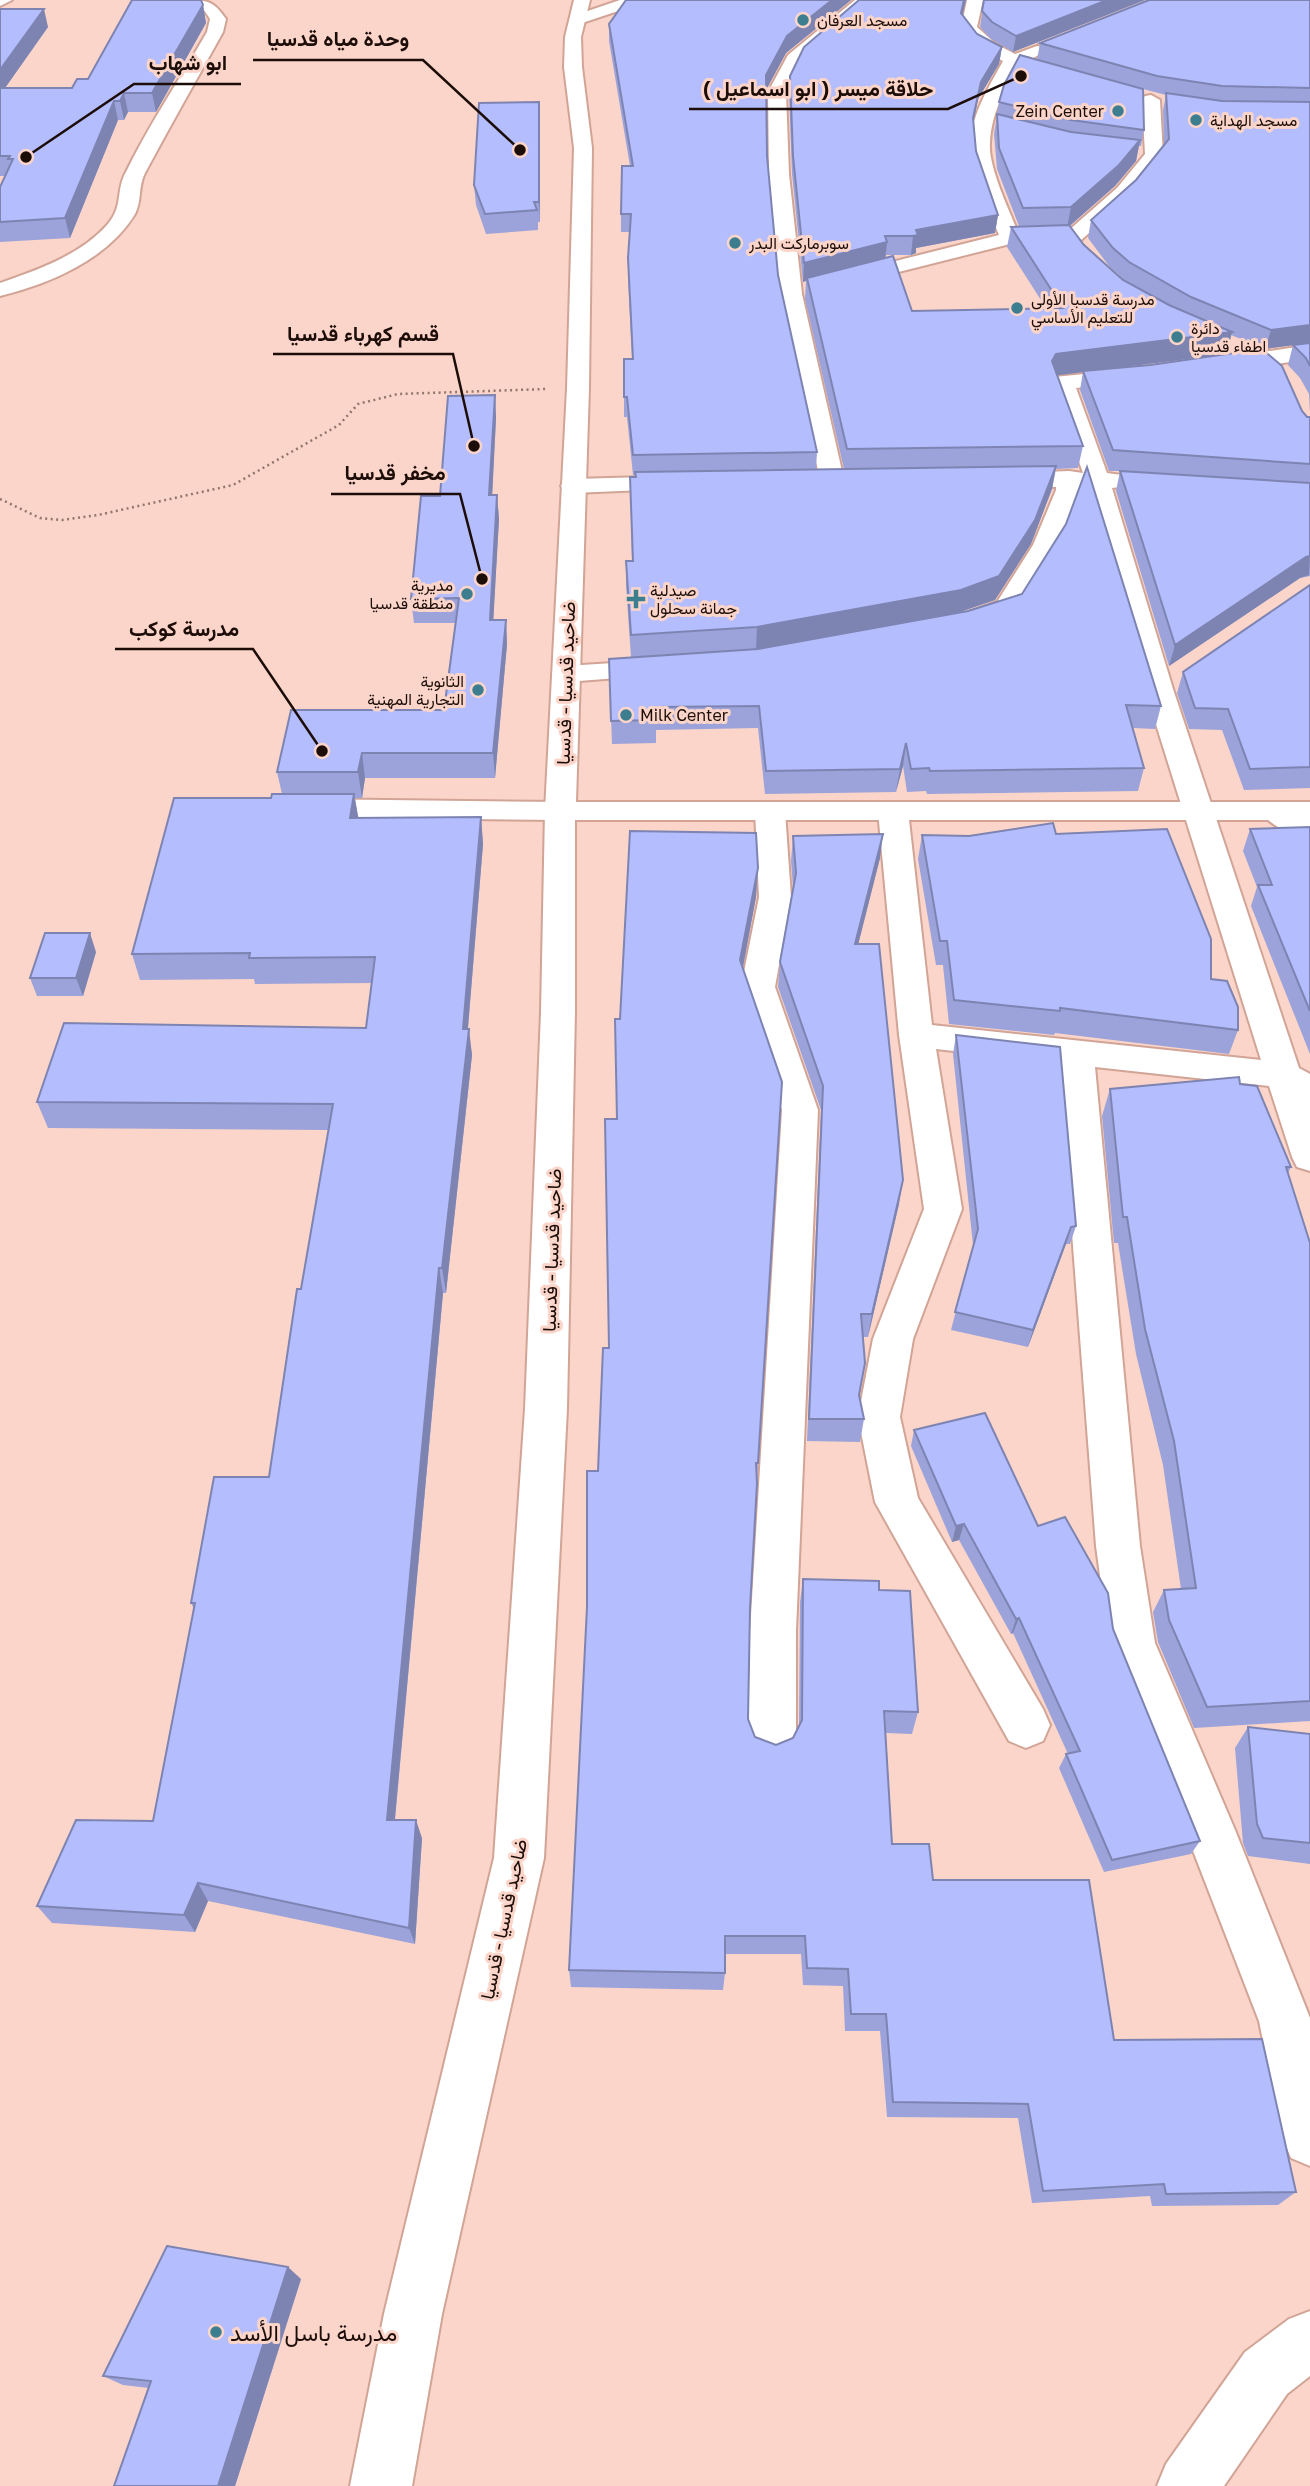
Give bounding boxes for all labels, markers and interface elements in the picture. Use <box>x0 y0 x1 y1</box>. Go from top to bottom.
place label: مسجد العرفان <box>817 10 907 31</box>
marker: مسجد العرفان <box>795 12 811 28</box>
callout: وحدة مياه قدسيا <box>253 18 423 60</box>
text: وحدة مياه قدسيا <box>267 25 409 52</box>
callout: ابو شهاب <box>134 42 241 84</box>
text: ابو شهاب <box>149 49 227 76</box>
callout: حلاقة ميسر ( ابو اسماعيل ) <box>689 67 948 109</box>
text: حلاقة ميسر ( ابو اسماعيل ) <box>703 75 933 102</box>
place label: Zein Center <box>1016 101 1104 121</box>
marker: Zein Center <box>1110 103 1126 119</box>
place label: مسجد الهداية <box>1210 110 1297 131</box>
marker: مسجد الهداية <box>1188 112 1204 128</box>
place label: سوبرماركت البدر <box>748 233 849 254</box>
marker: سوبرماركت البدر <box>727 235 743 251</box>
place label: مدرسة قدسيا الأولى للتعليم الأساسي <box>1031 289 1155 331</box>
marker: مدرسة قدسيا الأولى للتعليم الأساسي <box>1009 300 1025 316</box>
callout: قسم كهرباء قدسيا <box>273 312 453 354</box>
place label: دائرة اطفاء قدسيا <box>1191 318 1266 356</box>
text: قسم كهرباء قدسيا <box>287 320 439 348</box>
marker: دائرة اطفاء قدسيا <box>1169 329 1185 345</box>
callout: مخفر قدسيا <box>331 452 460 494</box>
text: مخفر قدسيا <box>344 459 446 486</box>
place label: مديرية منطقة قدسيا <box>370 575 453 613</box>
place label: صيدلية جمانة سحلول <box>650 580 737 619</box>
marker: مديرية منطقة قدسيا <box>459 586 475 602</box>
marker: صيدلية جمانة سحلول <box>628 591 644 607</box>
street label: ضاحيد قدسيا - قدسيا <box>551 601 580 765</box>
callout: مدرسة كوكب <box>115 607 253 649</box>
text: مدرسة كوكب <box>129 615 239 642</box>
place label: الثانوية التجارية المهنية <box>367 671 464 710</box>
marker: الثانوية التجارية المهنية <box>470 682 486 698</box>
place label: Milk Center <box>640 705 728 725</box>
marker: Milk Center <box>618 707 634 723</box>
street label: ضاحيد قدسيا - قدسيا <box>537 1168 566 1332</box>
street label: ضاحيد قدسيا - قدسيا <box>475 1837 532 2001</box>
place label: مدرسة باسل الأسد <box>230 2318 397 2348</box>
marker: مدرسة باسل الأسد <box>208 2324 224 2340</box>

